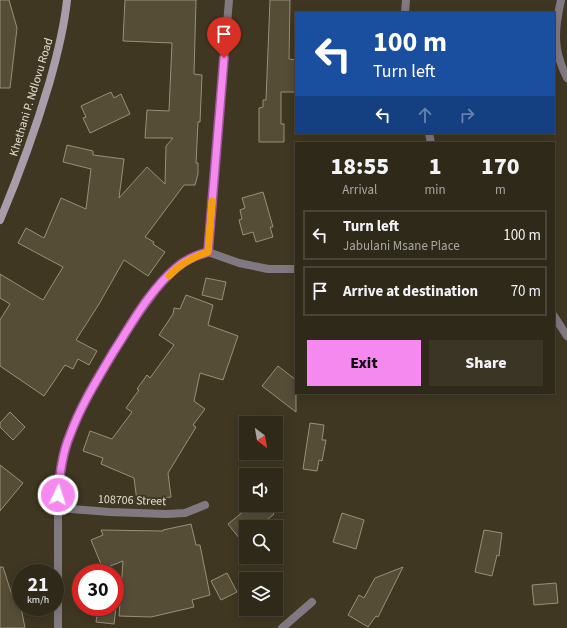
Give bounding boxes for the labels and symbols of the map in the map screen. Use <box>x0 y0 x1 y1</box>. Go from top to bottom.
pin <box>207 17 241 58</box>
street label: Khethani P. Ndlovu Road <box>5 36 58 158</box>
north arrow <box>239 416 283 460</box>
position arrow <box>37 474 79 516</box>
street label: 108706 Street <box>98 491 166 510</box>
speed limit sign: 30 <box>72 564 124 616</box>

